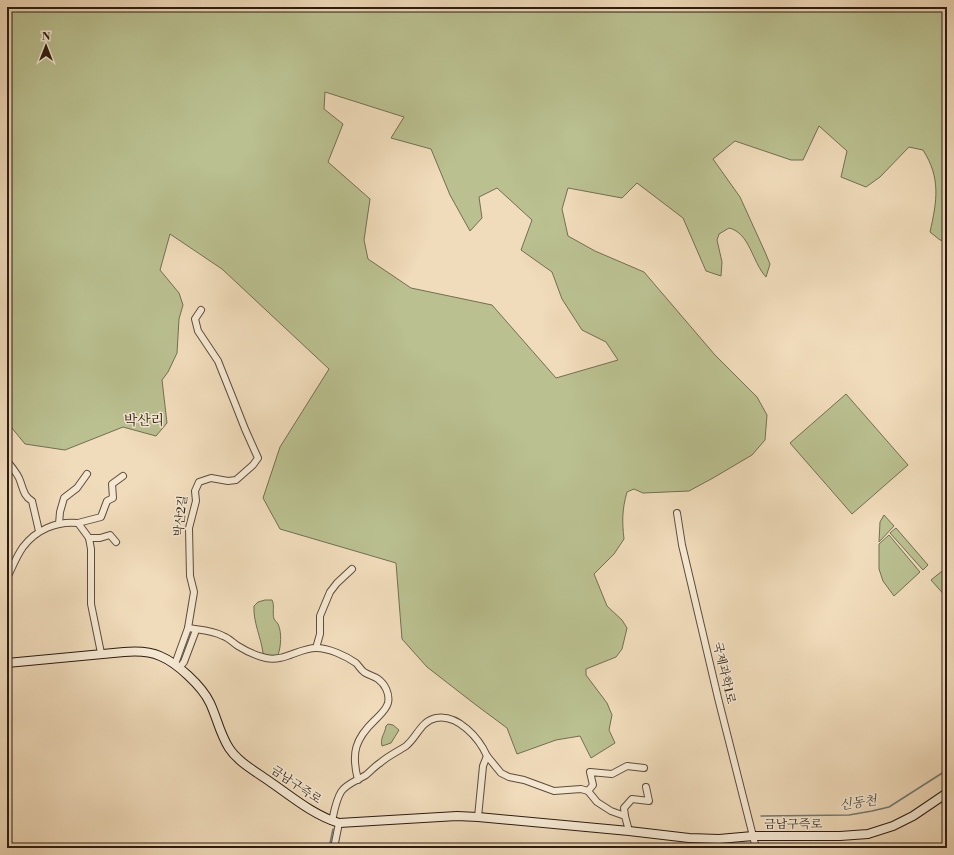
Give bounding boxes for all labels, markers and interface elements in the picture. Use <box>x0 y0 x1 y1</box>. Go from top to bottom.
north arrow <box>26 26 66 66</box>
text: N <box>42 30 51 44</box>
district label: 박산리 <box>124 412 164 430</box>
street label: 박산2길 <box>171 495 191 537</box>
street label: 국제과학1로 <box>710 641 738 706</box>
street label: 금남구즉로 <box>268 763 325 808</box>
water label: 신동천 <box>838 792 879 814</box>
street label: 금남구즉로 <box>764 817 822 832</box>

